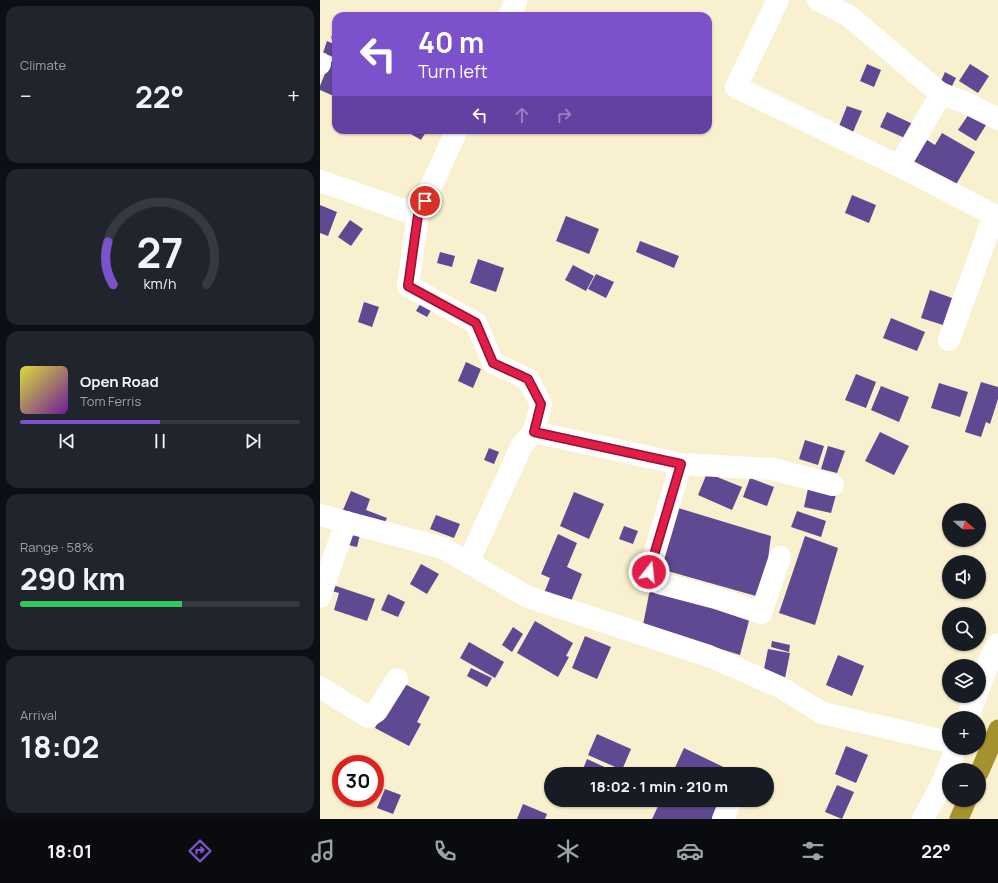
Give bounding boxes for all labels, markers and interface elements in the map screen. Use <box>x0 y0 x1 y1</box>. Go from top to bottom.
text: 40 m <box>418 23 484 61</box>
icon: left <box>352 28 404 80</box>
text: Climate <box>20 56 66 74</box>
text: Turn left <box>418 59 488 83</box>
text: 22° <box>135 76 184 117</box>
text: − <box>20 81 32 111</box>
text: + <box>287 81 300 111</box>
icon: left <box>469 104 491 126</box>
icon: ahead <box>511 104 533 126</box>
icon: right <box>553 104 575 126</box>
pin <box>408 184 442 218</box>
icon: arrive <box>414 190 436 212</box>
text: 27 <box>137 224 183 280</box>
text: km/h <box>143 273 177 292</box>
text: Open Road <box>80 371 159 392</box>
text: Tom Ferris <box>80 392 141 410</box>
icon: previous <box>56 430 78 452</box>
icon: pause <box>149 430 171 452</box>
icon: next <box>242 430 264 452</box>
north arrow <box>942 503 986 547</box>
map controls <box>942 503 986 807</box>
text: Range · 58% <box>20 538 93 556</box>
position arrow <box>628 551 670 593</box>
button: sound <box>942 555 986 599</box>
text: 290 km <box>20 558 125 599</box>
button: search <box>942 607 986 651</box>
button: layers <box>942 659 986 703</box>
text: Arrival <box>20 706 57 724</box>
button: + <box>942 711 986 755</box>
text: 18:02 <box>20 726 99 767</box>
speed limit sign: 30 <box>332 755 384 807</box>
button: − <box>942 763 986 807</box>
text: 18:02 · 1 min · 210 m <box>590 776 728 797</box>
icon: directions <box>186 837 214 865</box>
icon: music <box>309 837 337 865</box>
icon: phone <box>431 837 459 865</box>
icon: climate <box>554 837 582 865</box>
icon: car <box>676 837 704 865</box>
icon: filters <box>799 837 827 865</box>
text: 18:01 <box>47 839 92 863</box>
text: 22° <box>921 839 951 863</box>

